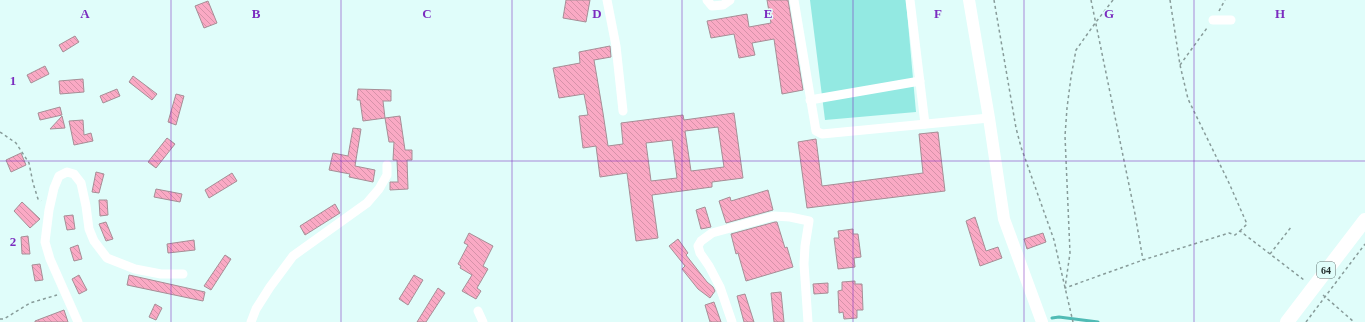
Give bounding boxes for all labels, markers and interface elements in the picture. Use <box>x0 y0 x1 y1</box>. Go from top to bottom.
text: A <box>80 6 90 21</box>
text: B <box>252 6 261 21</box>
text: C <box>422 6 432 21</box>
text: D <box>592 6 602 21</box>
text: E <box>764 6 772 21</box>
text: F <box>934 6 942 21</box>
text: G <box>1104 6 1114 21</box>
text: H <box>1275 6 1285 21</box>
text: 1 <box>10 73 16 88</box>
text: 2 <box>10 234 16 249</box>
road number: 64 <box>1317 262 1335 278</box>

